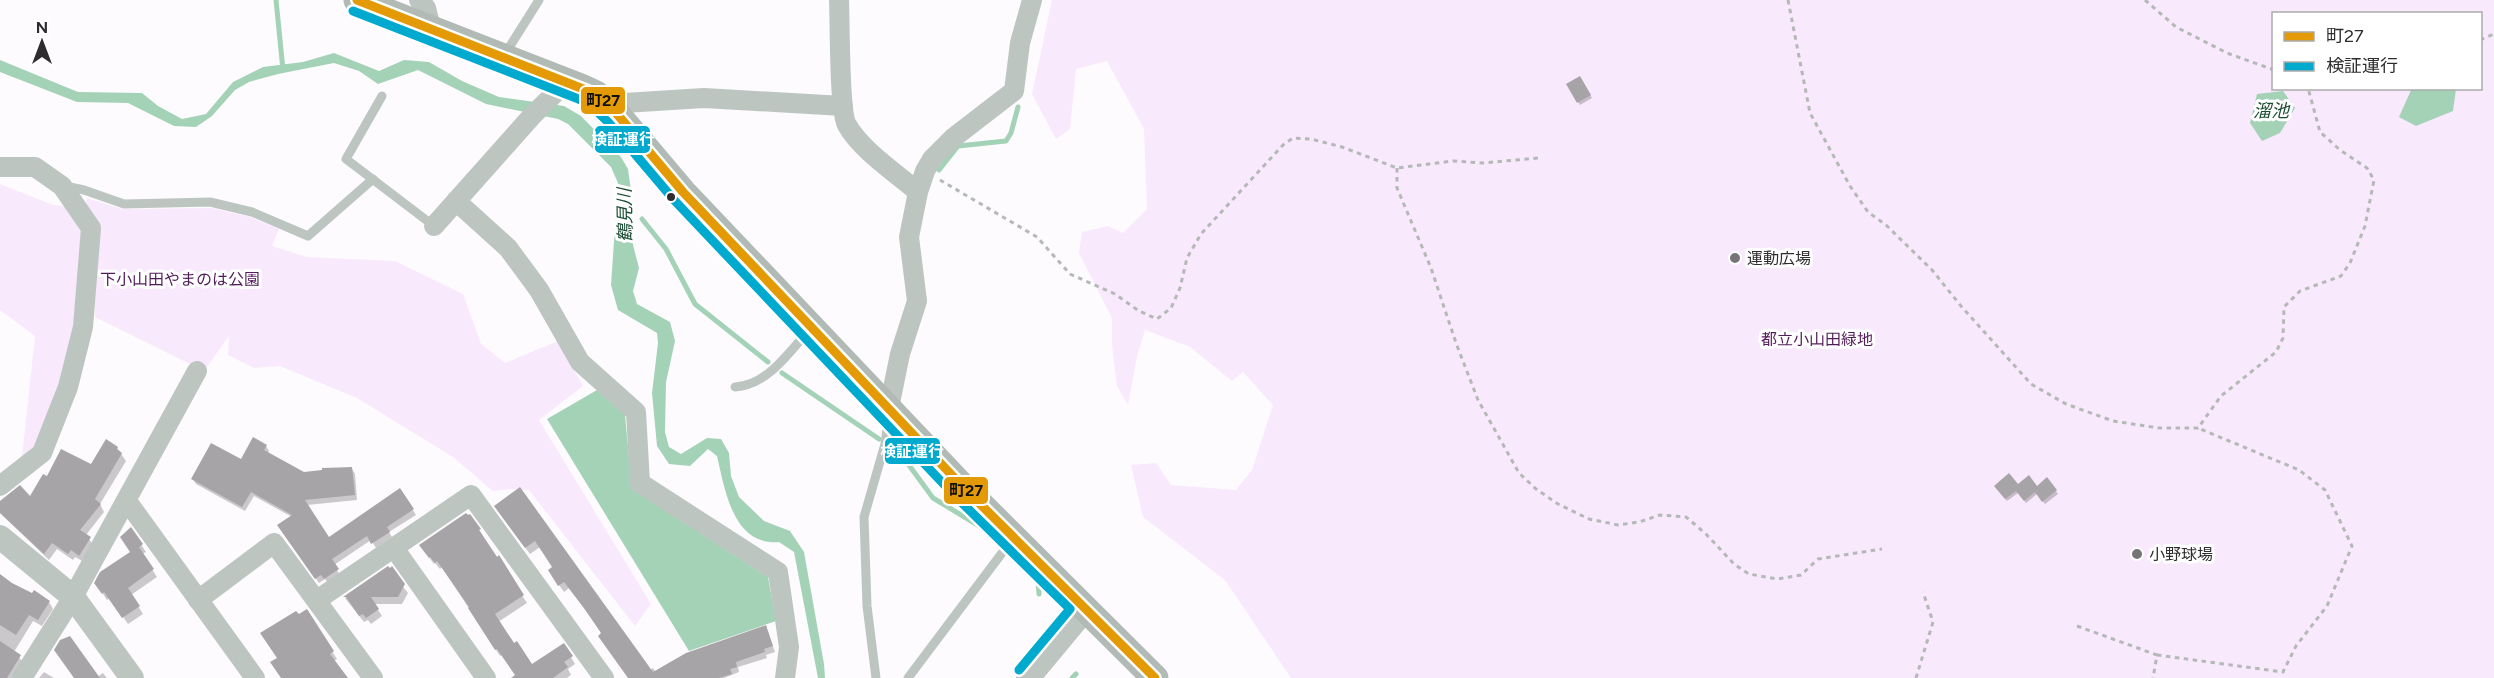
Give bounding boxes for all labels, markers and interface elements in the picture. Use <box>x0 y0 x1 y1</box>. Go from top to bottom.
north arrow <box>12 12 72 72</box>
legend <box>2272 12 2482 90</box>
text: N <box>36 18 48 37</box>
text: 町27 <box>2326 25 2364 47</box>
text: 検証運行 <box>2326 55 2398 77</box>
line badge: 町27 <box>580 86 626 115</box>
text: 町27 <box>586 91 620 110</box>
water label: 溜池 <box>2253 100 2291 122</box>
line badge: 検証運行 <box>594 125 651 154</box>
text: 検証運行 <box>591 130 655 149</box>
water label: 鶴見川 <box>613 186 636 242</box>
unlabelled marker <box>665 191 677 203</box>
place label: 運動広場 <box>1747 249 1811 268</box>
marker: 運動広場 <box>1728 251 1742 265</box>
park label: 下小山田やまのは公園 <box>100 270 260 289</box>
park label: 都立小山田緑地 <box>1761 330 1873 349</box>
line badge: 検証運行 <box>884 437 941 465</box>
text: 検証運行 <box>880 442 944 461</box>
line badge: 町27 <box>943 476 989 505</box>
text: 町27 <box>949 481 983 500</box>
place label: 小野球場 <box>2149 545 2213 564</box>
marker: 小野球場 <box>2130 547 2144 561</box>

